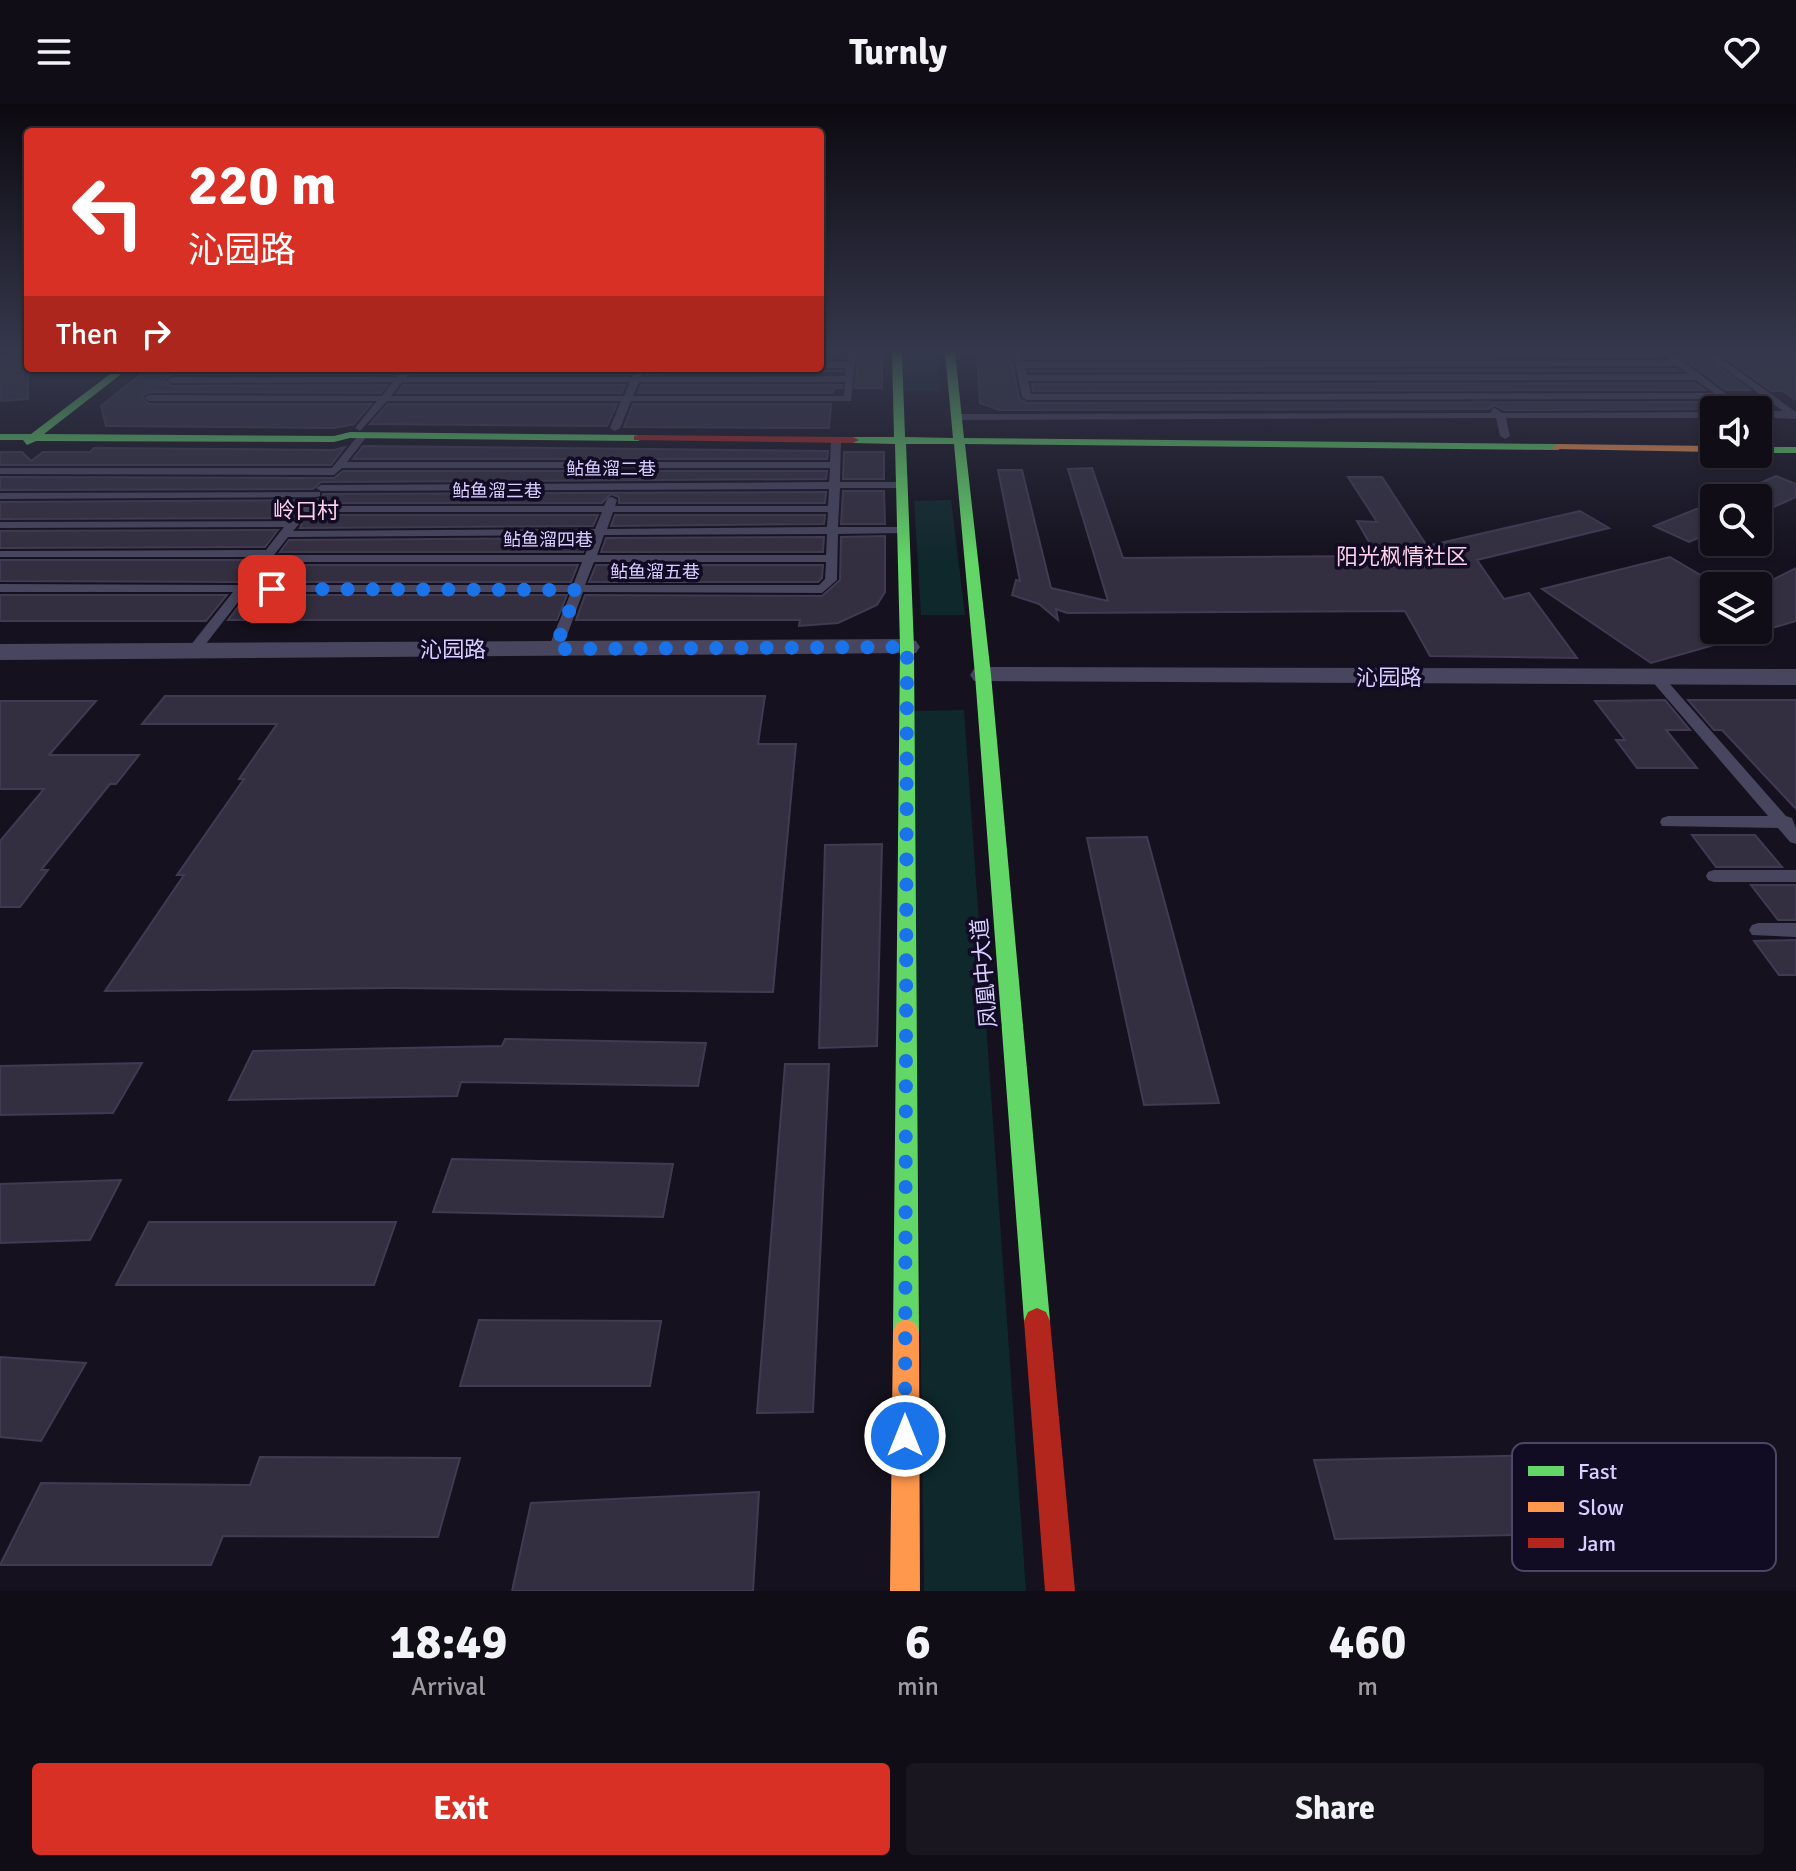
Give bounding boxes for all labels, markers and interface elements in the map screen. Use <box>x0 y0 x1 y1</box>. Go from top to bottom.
icon: menu <box>32 30 76 74</box>
text: Turnly <box>849 30 947 75</box>
icon: heart <box>1720 30 1764 74</box>
text: 220 m <box>188 151 336 220</box>
icon: left <box>56 160 160 264</box>
text: 沁园路 <box>188 228 296 273</box>
icon: right <box>134 312 178 356</box>
text: Then <box>56 316 118 353</box>
map controls <box>1700 396 1772 644</box>
button: sound <box>1700 396 1772 468</box>
street label: 鲇鱼溜二巷 <box>566 458 656 480</box>
street label: 鲇鱼溜三巷 <box>452 480 542 502</box>
button: search <box>1700 484 1772 556</box>
district label: 岭口村 <box>273 497 339 524</box>
street label: 鲇鱼溜四巷 <box>503 529 593 551</box>
district label: 阳光枫情社区 <box>1336 543 1468 570</box>
pin <box>238 555 306 623</box>
street label: 鲇鱼溜五巷 <box>610 561 700 583</box>
icon: arrive <box>250 567 294 611</box>
button: layers <box>1700 572 1772 644</box>
street label: 沁园路 <box>420 636 486 663</box>
street label: 沁园路 <box>1356 664 1422 691</box>
street label: 凤凰中大道 <box>966 917 1002 1029</box>
position arrow <box>863 1394 947 1478</box>
legend <box>1512 1443 1776 1571</box>
text: Fast <box>1578 1458 1618 1485</box>
text: Slow <box>1578 1494 1624 1521</box>
text: Jam <box>1578 1530 1616 1557</box>
text: 18:49 <box>390 1613 507 1672</box>
text: 6 <box>905 1613 931 1672</box>
text: 460 <box>1329 1613 1406 1672</box>
text: Arrival <box>411 1671 486 1703</box>
text: min <box>897 1671 939 1703</box>
text: m <box>1357 1671 1378 1703</box>
button: Exit <box>32 1763 890 1855</box>
button: Share <box>906 1763 1764 1855</box>

